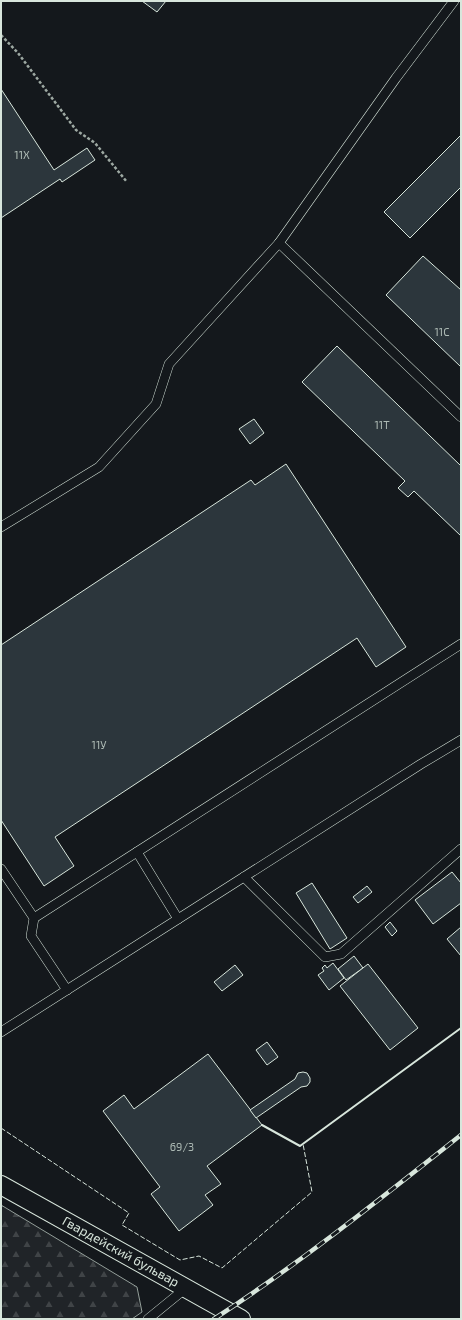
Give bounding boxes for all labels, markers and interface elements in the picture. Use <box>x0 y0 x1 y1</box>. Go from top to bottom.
house number: 11Х <box>14 148 30 161</box>
house number: 11С <box>434 325 450 338</box>
house number: 11Т <box>374 418 390 431</box>
house number: 11У <box>92 738 107 751</box>
house number: 69/3 <box>170 1140 194 1153</box>
street label: Гвардейский бульвар <box>60 1212 182 1290</box>

